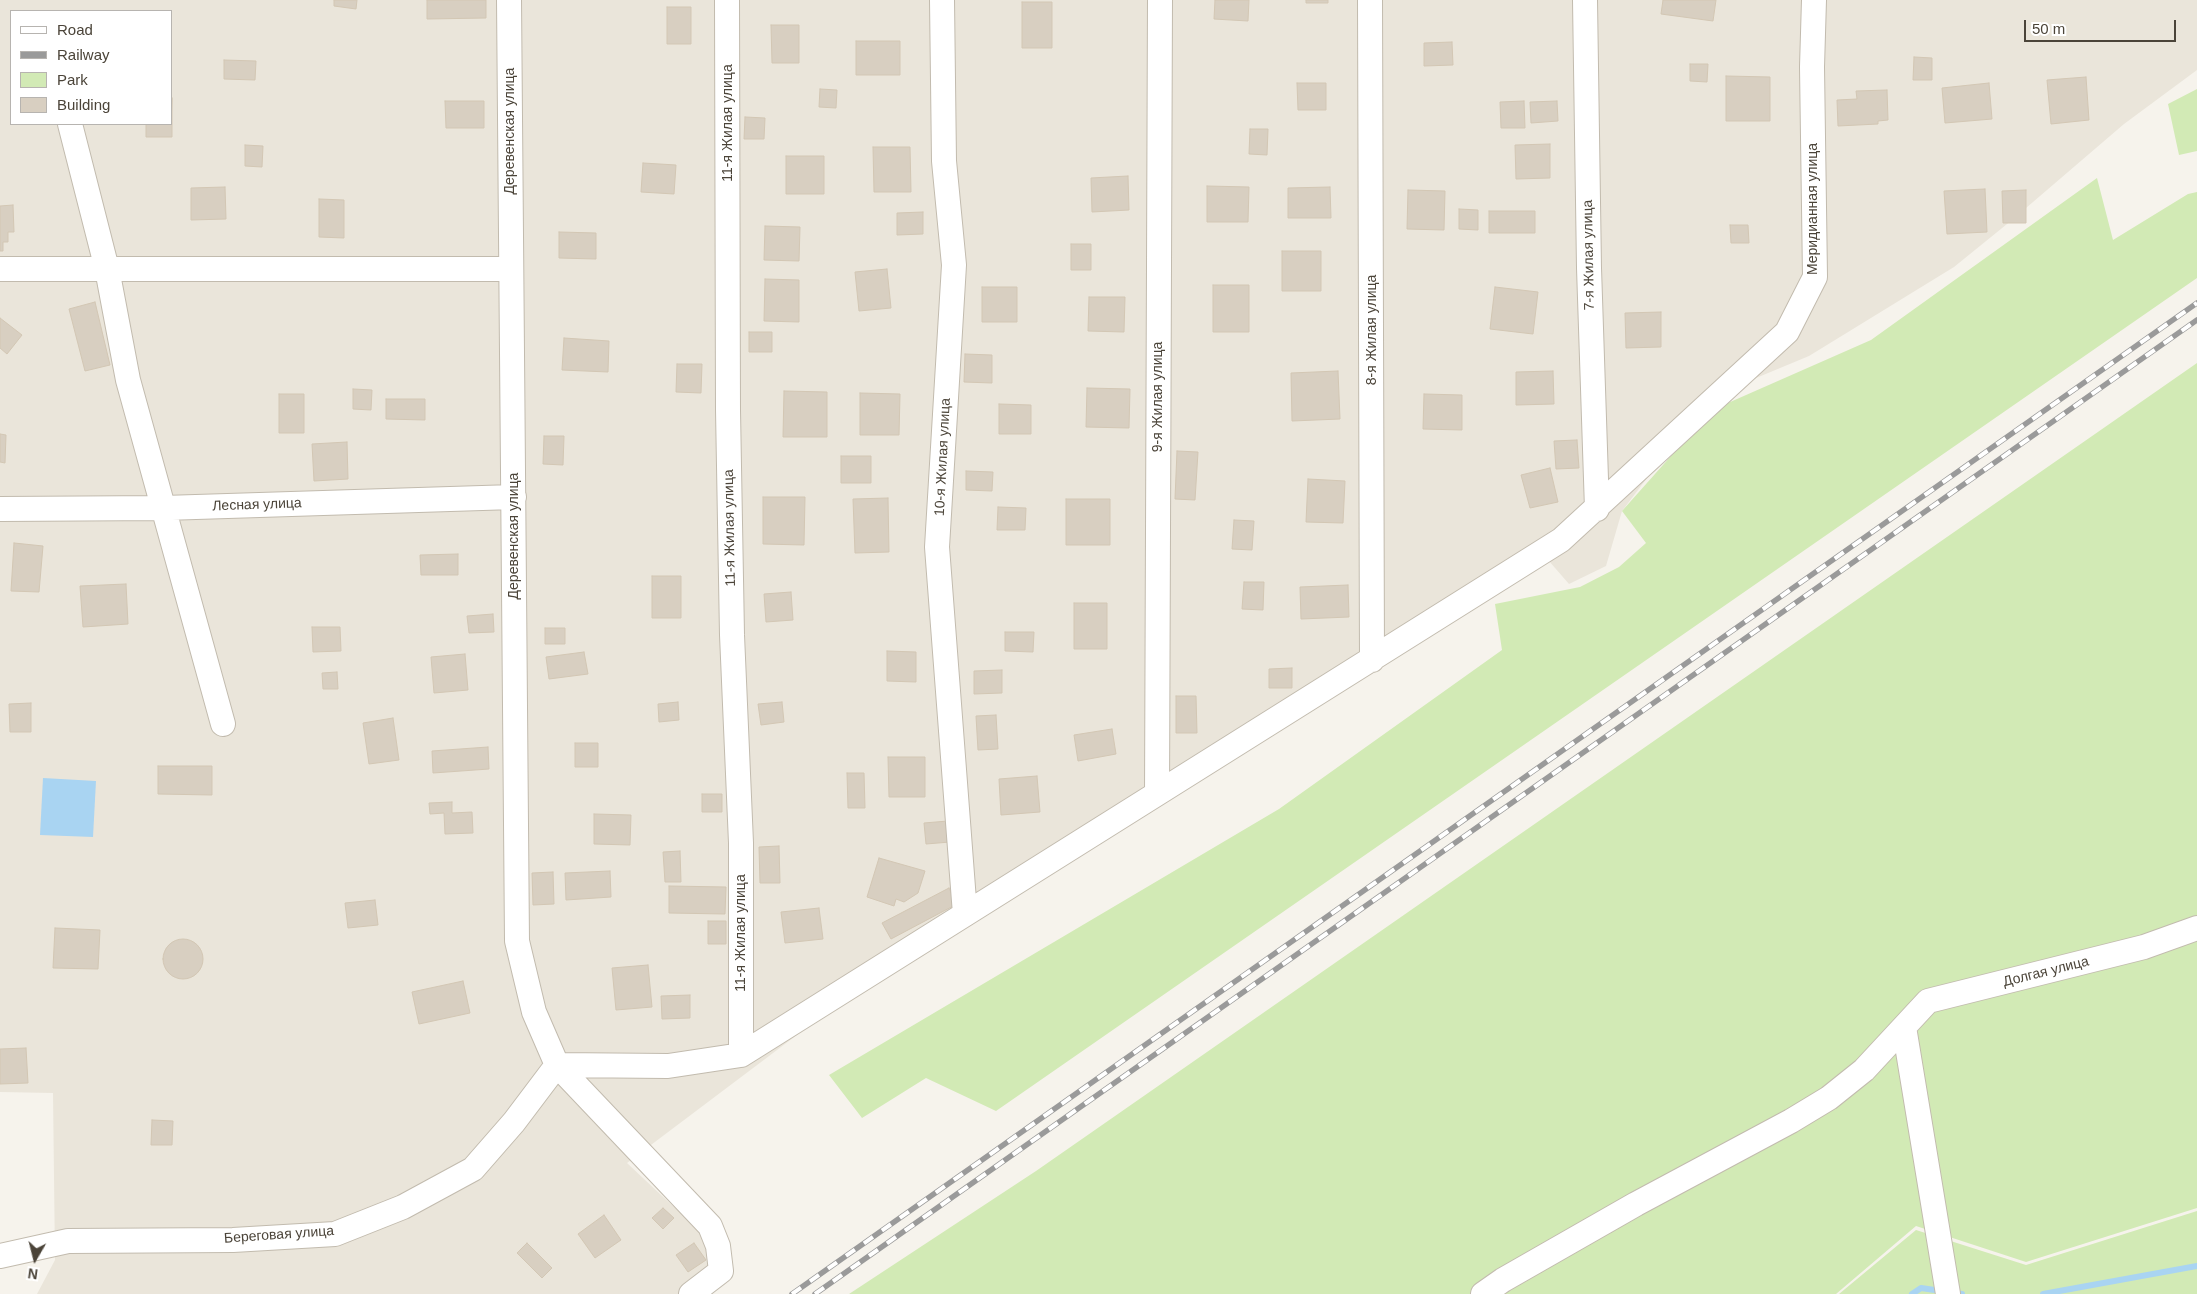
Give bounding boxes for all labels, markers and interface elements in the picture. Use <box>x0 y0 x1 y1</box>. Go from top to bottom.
legend <box>10 10 172 125</box>
scale bar <box>2027 10 2180 42</box>
text: 50 m <box>2032 20 2065 37</box>
text: Road <box>57 21 93 38</box>
text: Railway <box>57 46 110 63</box>
street label: 11-я Жилая улица <box>720 64 736 182</box>
street label: Деревенская улица <box>502 68 518 194</box>
text: Park <box>57 71 88 88</box>
text: Building <box>57 96 110 113</box>
street label: Меридианная улица <box>1805 143 1821 275</box>
street label: 7-я Жилая улица <box>1580 200 1598 310</box>
street label: 8-я Жилая улица <box>1364 275 1380 385</box>
street label: 9-я Жилая улица <box>1150 342 1166 452</box>
street label: 10-я Жилая улица <box>932 397 954 517</box>
street label: 11-я Жилая улица <box>721 469 739 587</box>
street label: Деревенская улица <box>506 473 522 599</box>
street label: Лесная улица <box>212 495 302 515</box>
street label: 11-я Жилая улица <box>733 874 749 992</box>
street label: Долгая улица <box>2001 953 2091 991</box>
street label: Береговая улица <box>223 1223 335 1247</box>
north arrow <box>10 1234 60 1284</box>
text: N <box>27 1265 39 1282</box>

